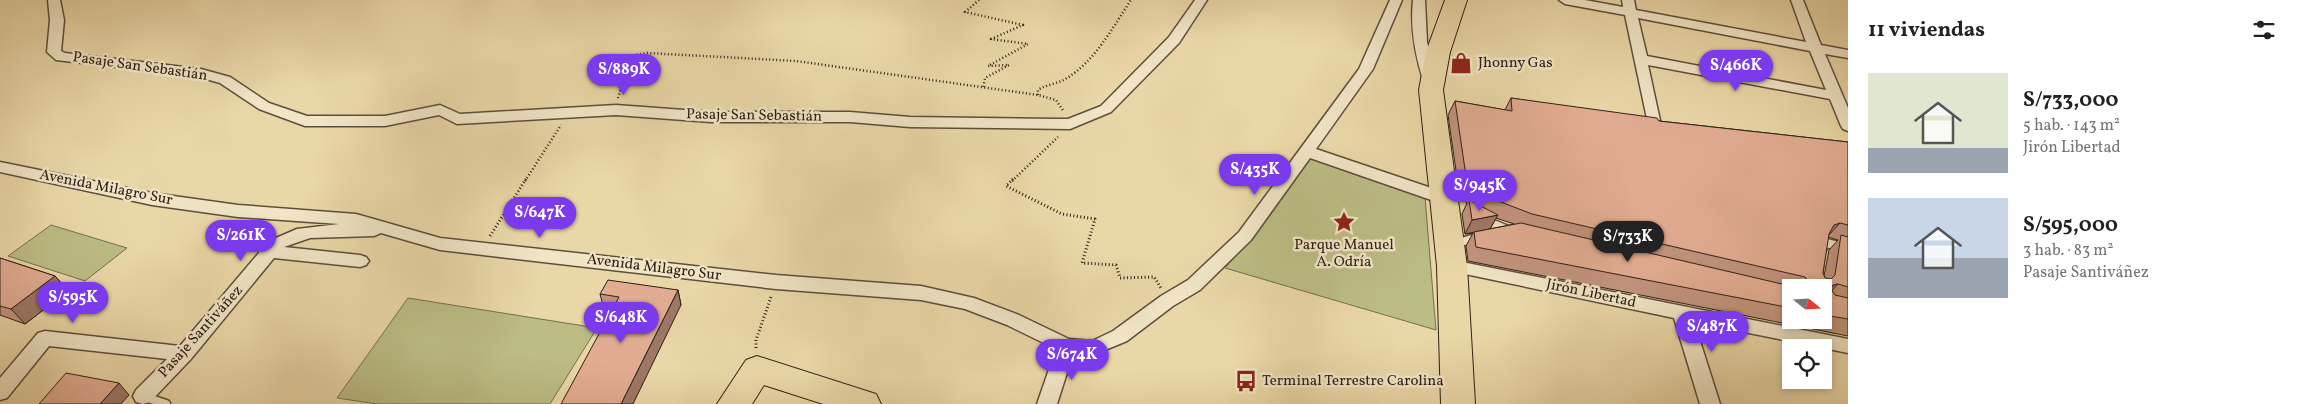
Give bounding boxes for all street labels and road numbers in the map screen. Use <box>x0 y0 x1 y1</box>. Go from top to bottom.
street label: Pasaje San Sebastián <box>71 47 209 87</box>
street label: Pasaje San Sebastián <box>686 104 822 128</box>
street label: Avenida Milagro Sur <box>38 165 174 211</box>
street label: Avenida Milagro Sur <box>586 249 722 287</box>
street label: Jirón Libertad <box>1544 274 1638 314</box>
street label: Pasaje Santiváñez <box>154 281 248 383</box>

